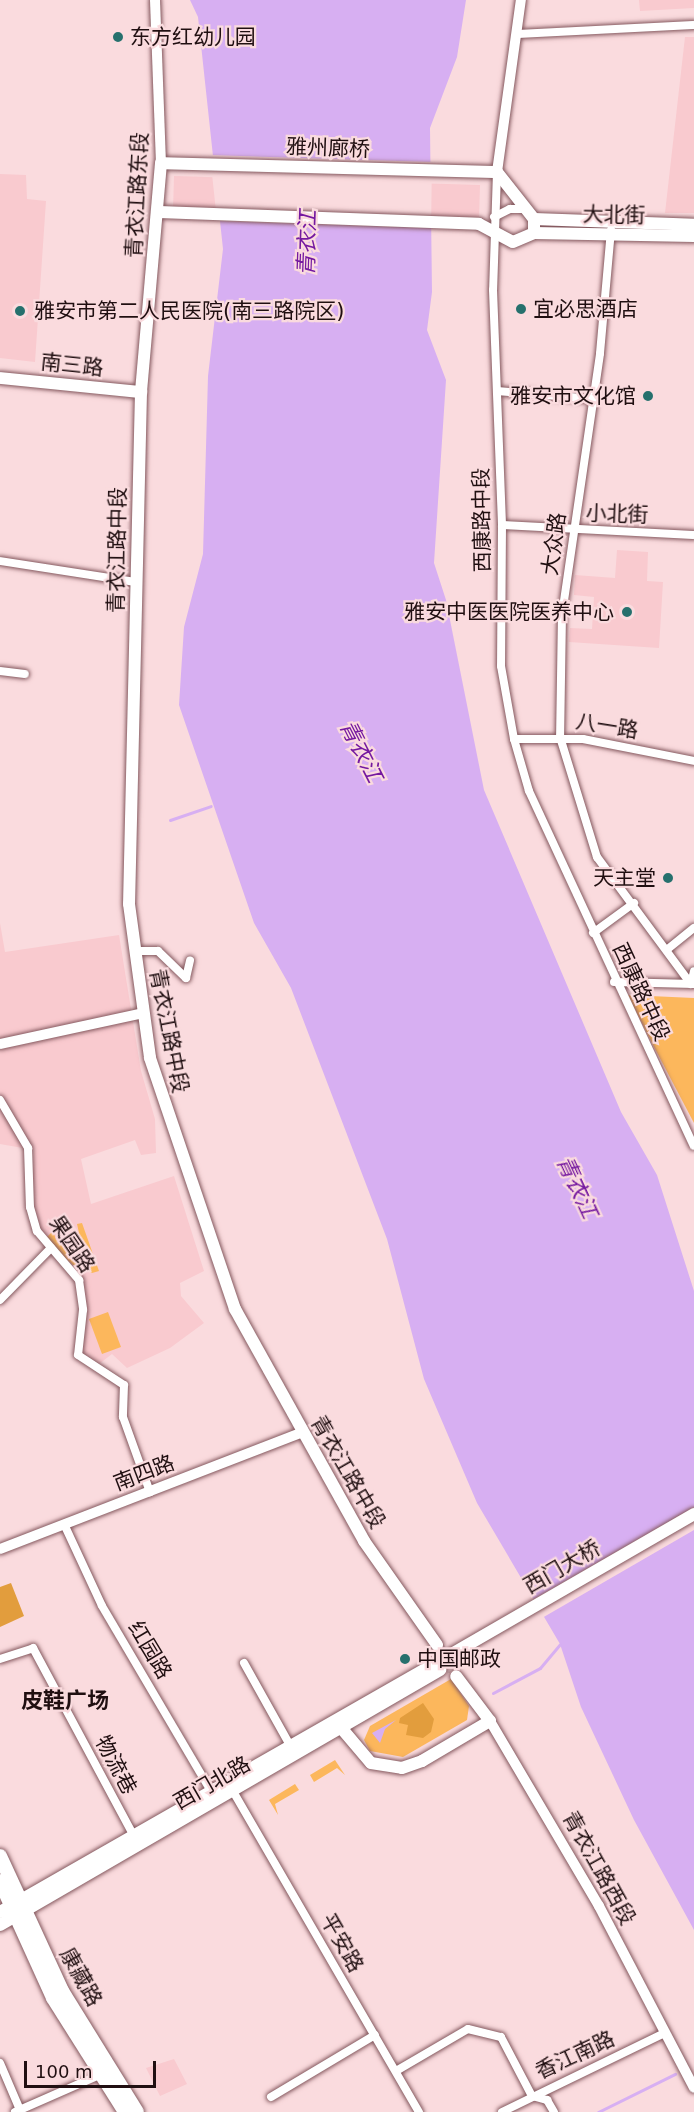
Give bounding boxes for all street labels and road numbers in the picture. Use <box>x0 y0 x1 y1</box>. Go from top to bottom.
street label: 青衣江路东段 <box>121 131 153 259</box>
street label: 雅州廊桥 <box>286 134 370 162</box>
street label: 大北街 <box>582 202 646 228</box>
street label: 南三路 <box>39 349 105 381</box>
street label: 西康路中段 <box>468 467 496 573</box>
street label: 青衣江路中段 <box>103 487 131 613</box>
street label: 小北街 <box>585 500 649 528</box>
street label: 大众路 <box>537 511 571 577</box>
street label: 八一路 <box>574 709 640 743</box>
street label: 西康路中段 <box>607 939 675 1045</box>
street label: 青衣江路中段 <box>145 967 193 1095</box>
street label: 果园路 <box>44 1211 100 1277</box>
street label: 青衣江路中段 <box>306 1411 390 1533</box>
street label: 南四路 <box>110 1450 178 1496</box>
street label: 西门大桥 <box>519 1535 605 1599</box>
street label: 红园路 <box>123 1617 177 1683</box>
street label: 物流巷 <box>90 1731 142 1799</box>
street label: 西门北路 <box>169 1751 255 1815</box>
street label: 青衣江路西段 <box>557 1807 641 1929</box>
street label: 平安路 <box>315 1909 369 1977</box>
street label: 康藏路 <box>55 1943 107 2011</box>
street label: 香江南路 <box>532 2026 618 2084</box>

